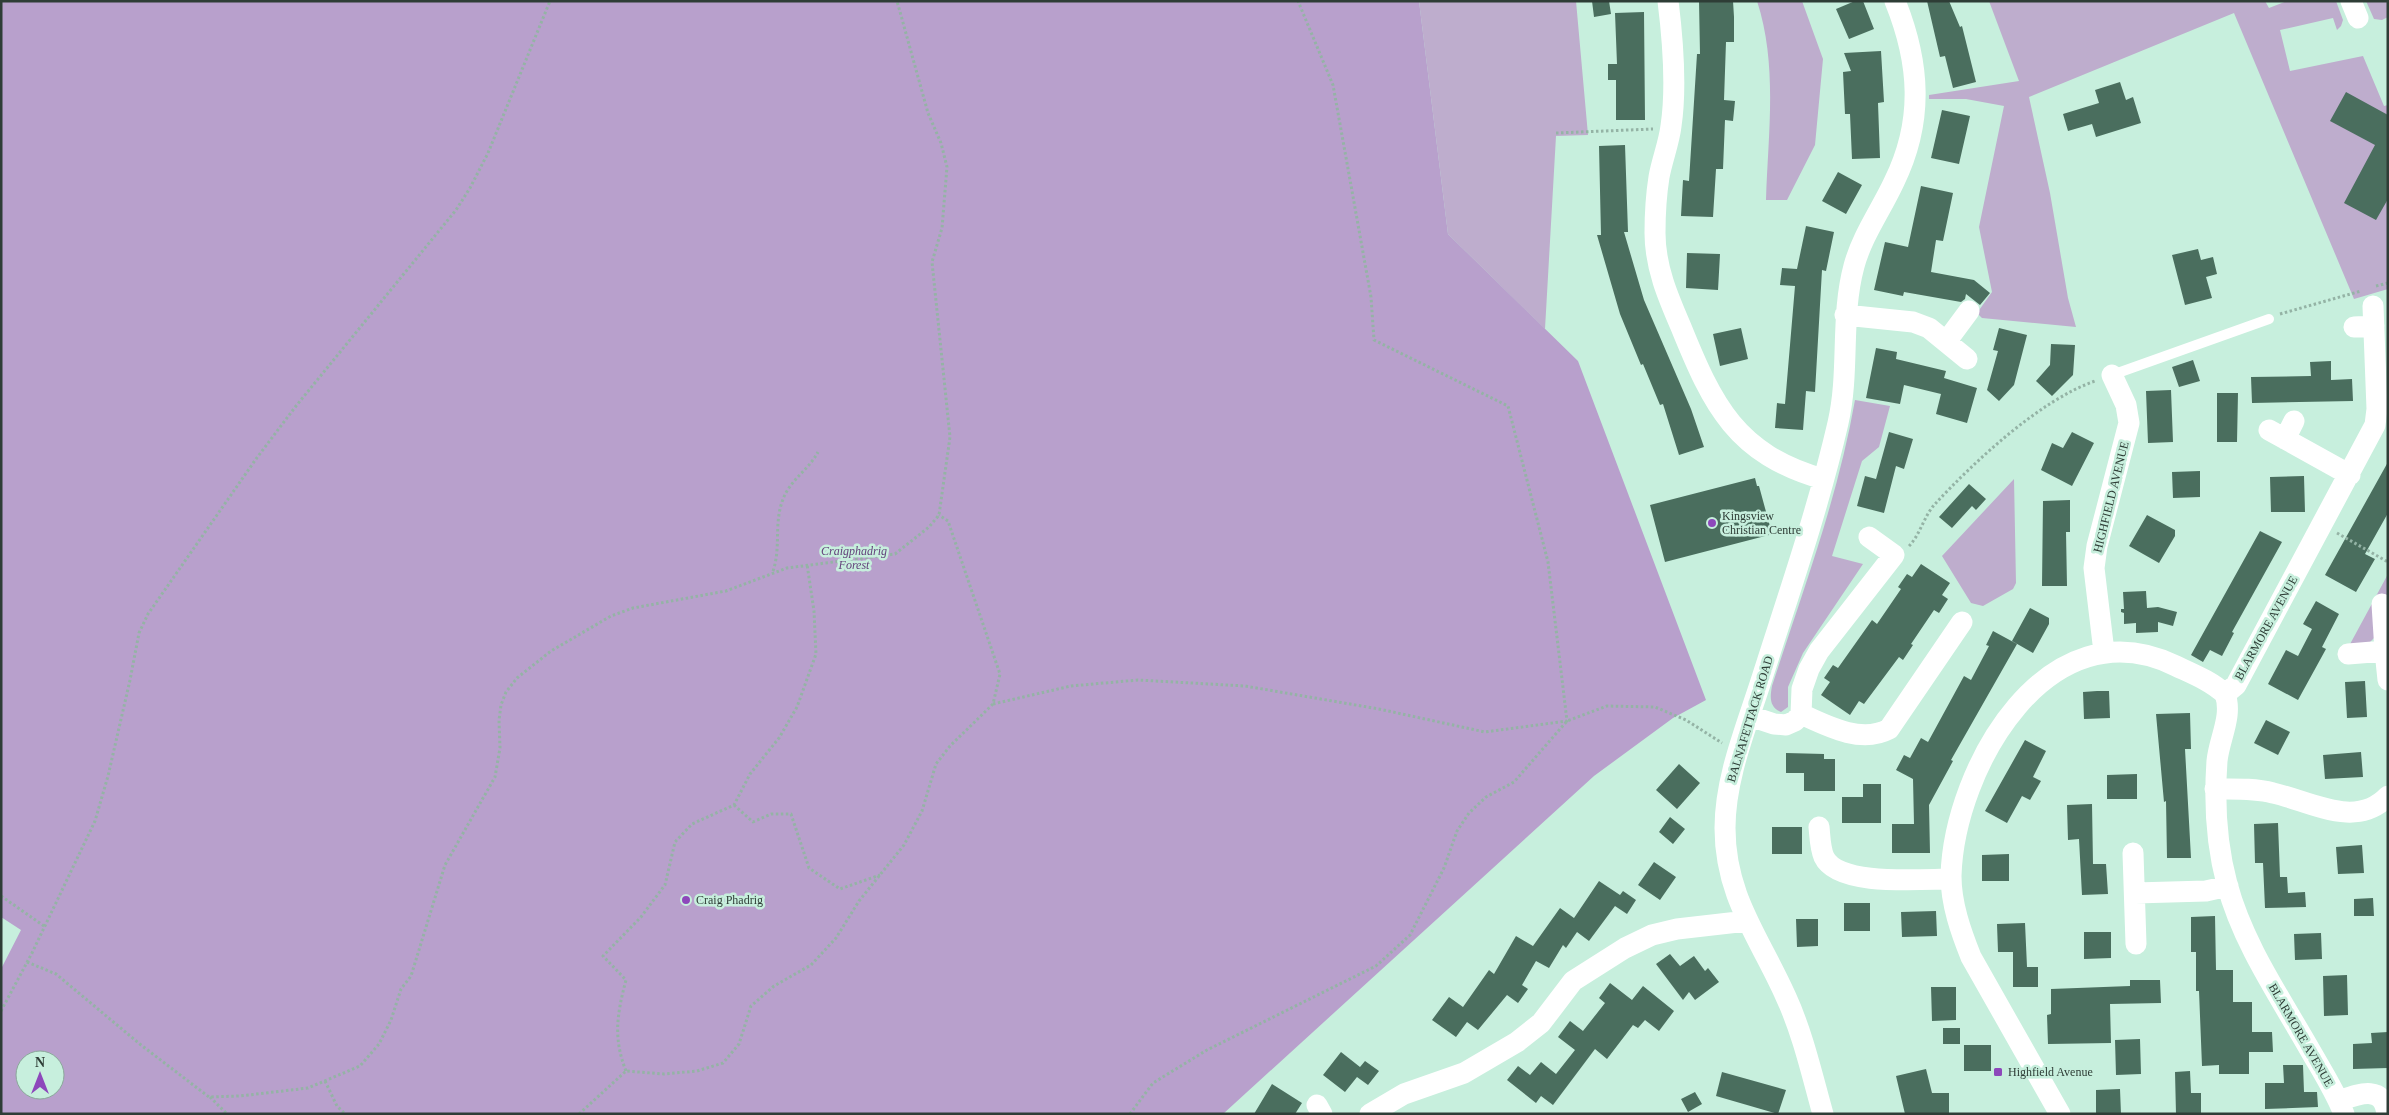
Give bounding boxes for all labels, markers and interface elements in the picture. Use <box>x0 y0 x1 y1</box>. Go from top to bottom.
street label: HIGHFIELD AVENUE <box>2090 440 2132 554</box>
place label: Kingsview Christian Centre <box>1722 509 1801 537</box>
marker: Kingsview Christian Centre <box>1706 517 1718 529</box>
park label: Craigphadrig Forest <box>821 544 887 572</box>
street label: BLARMORE AVENUE <box>2232 574 2300 682</box>
street label: BALNAFETTACK ROAD <box>1724 654 1776 784</box>
place label: Craig Phadrig <box>696 893 763 907</box>
marker: Craig Phadrig <box>680 894 692 906</box>
street label: BLARMORE AVENUE <box>2266 981 2336 1089</box>
north arrow <box>15 1050 65 1100</box>
text: N <box>35 1055 45 1070</box>
place label: Highfield Avenue <box>2008 1065 2093 1079</box>
marker: Highfield Avenue <box>1992 1066 2004 1078</box>

